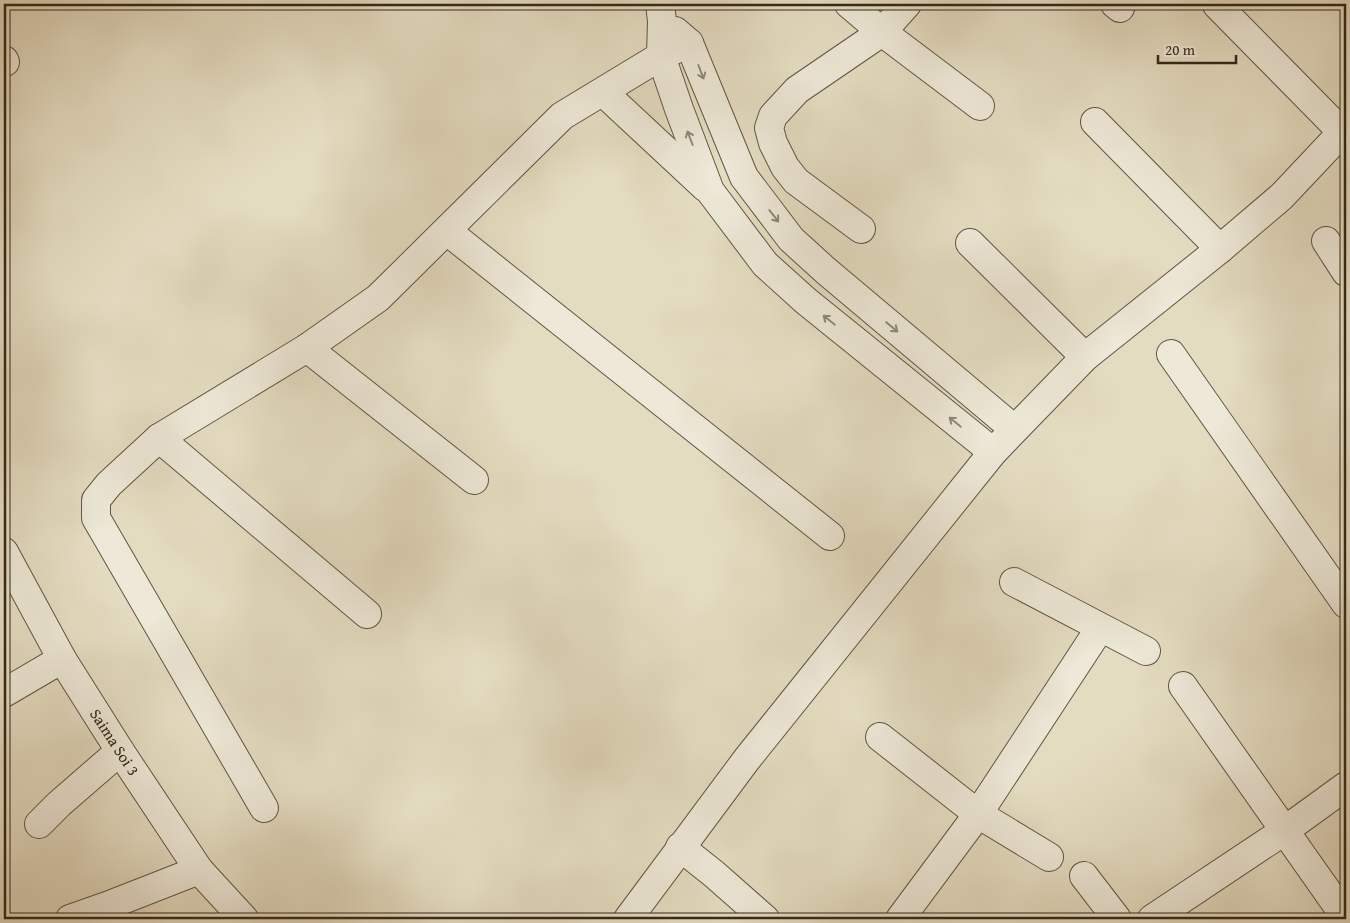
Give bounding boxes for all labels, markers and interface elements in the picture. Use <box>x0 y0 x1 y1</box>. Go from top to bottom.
scale bar <box>1158 32 1235 64</box>
text: 20 m <box>1165 39 1196 60</box>
one-way arrow <box>697 64 706 79</box>
one-way arrow <box>685 131 694 147</box>
one-way arrow <box>768 209 779 222</box>
one-way arrow <box>823 314 836 325</box>
one-way arrow <box>885 321 898 332</box>
one-way arrow <box>949 416 962 427</box>
street label: Saima Soi 3 <box>84 704 146 780</box>

